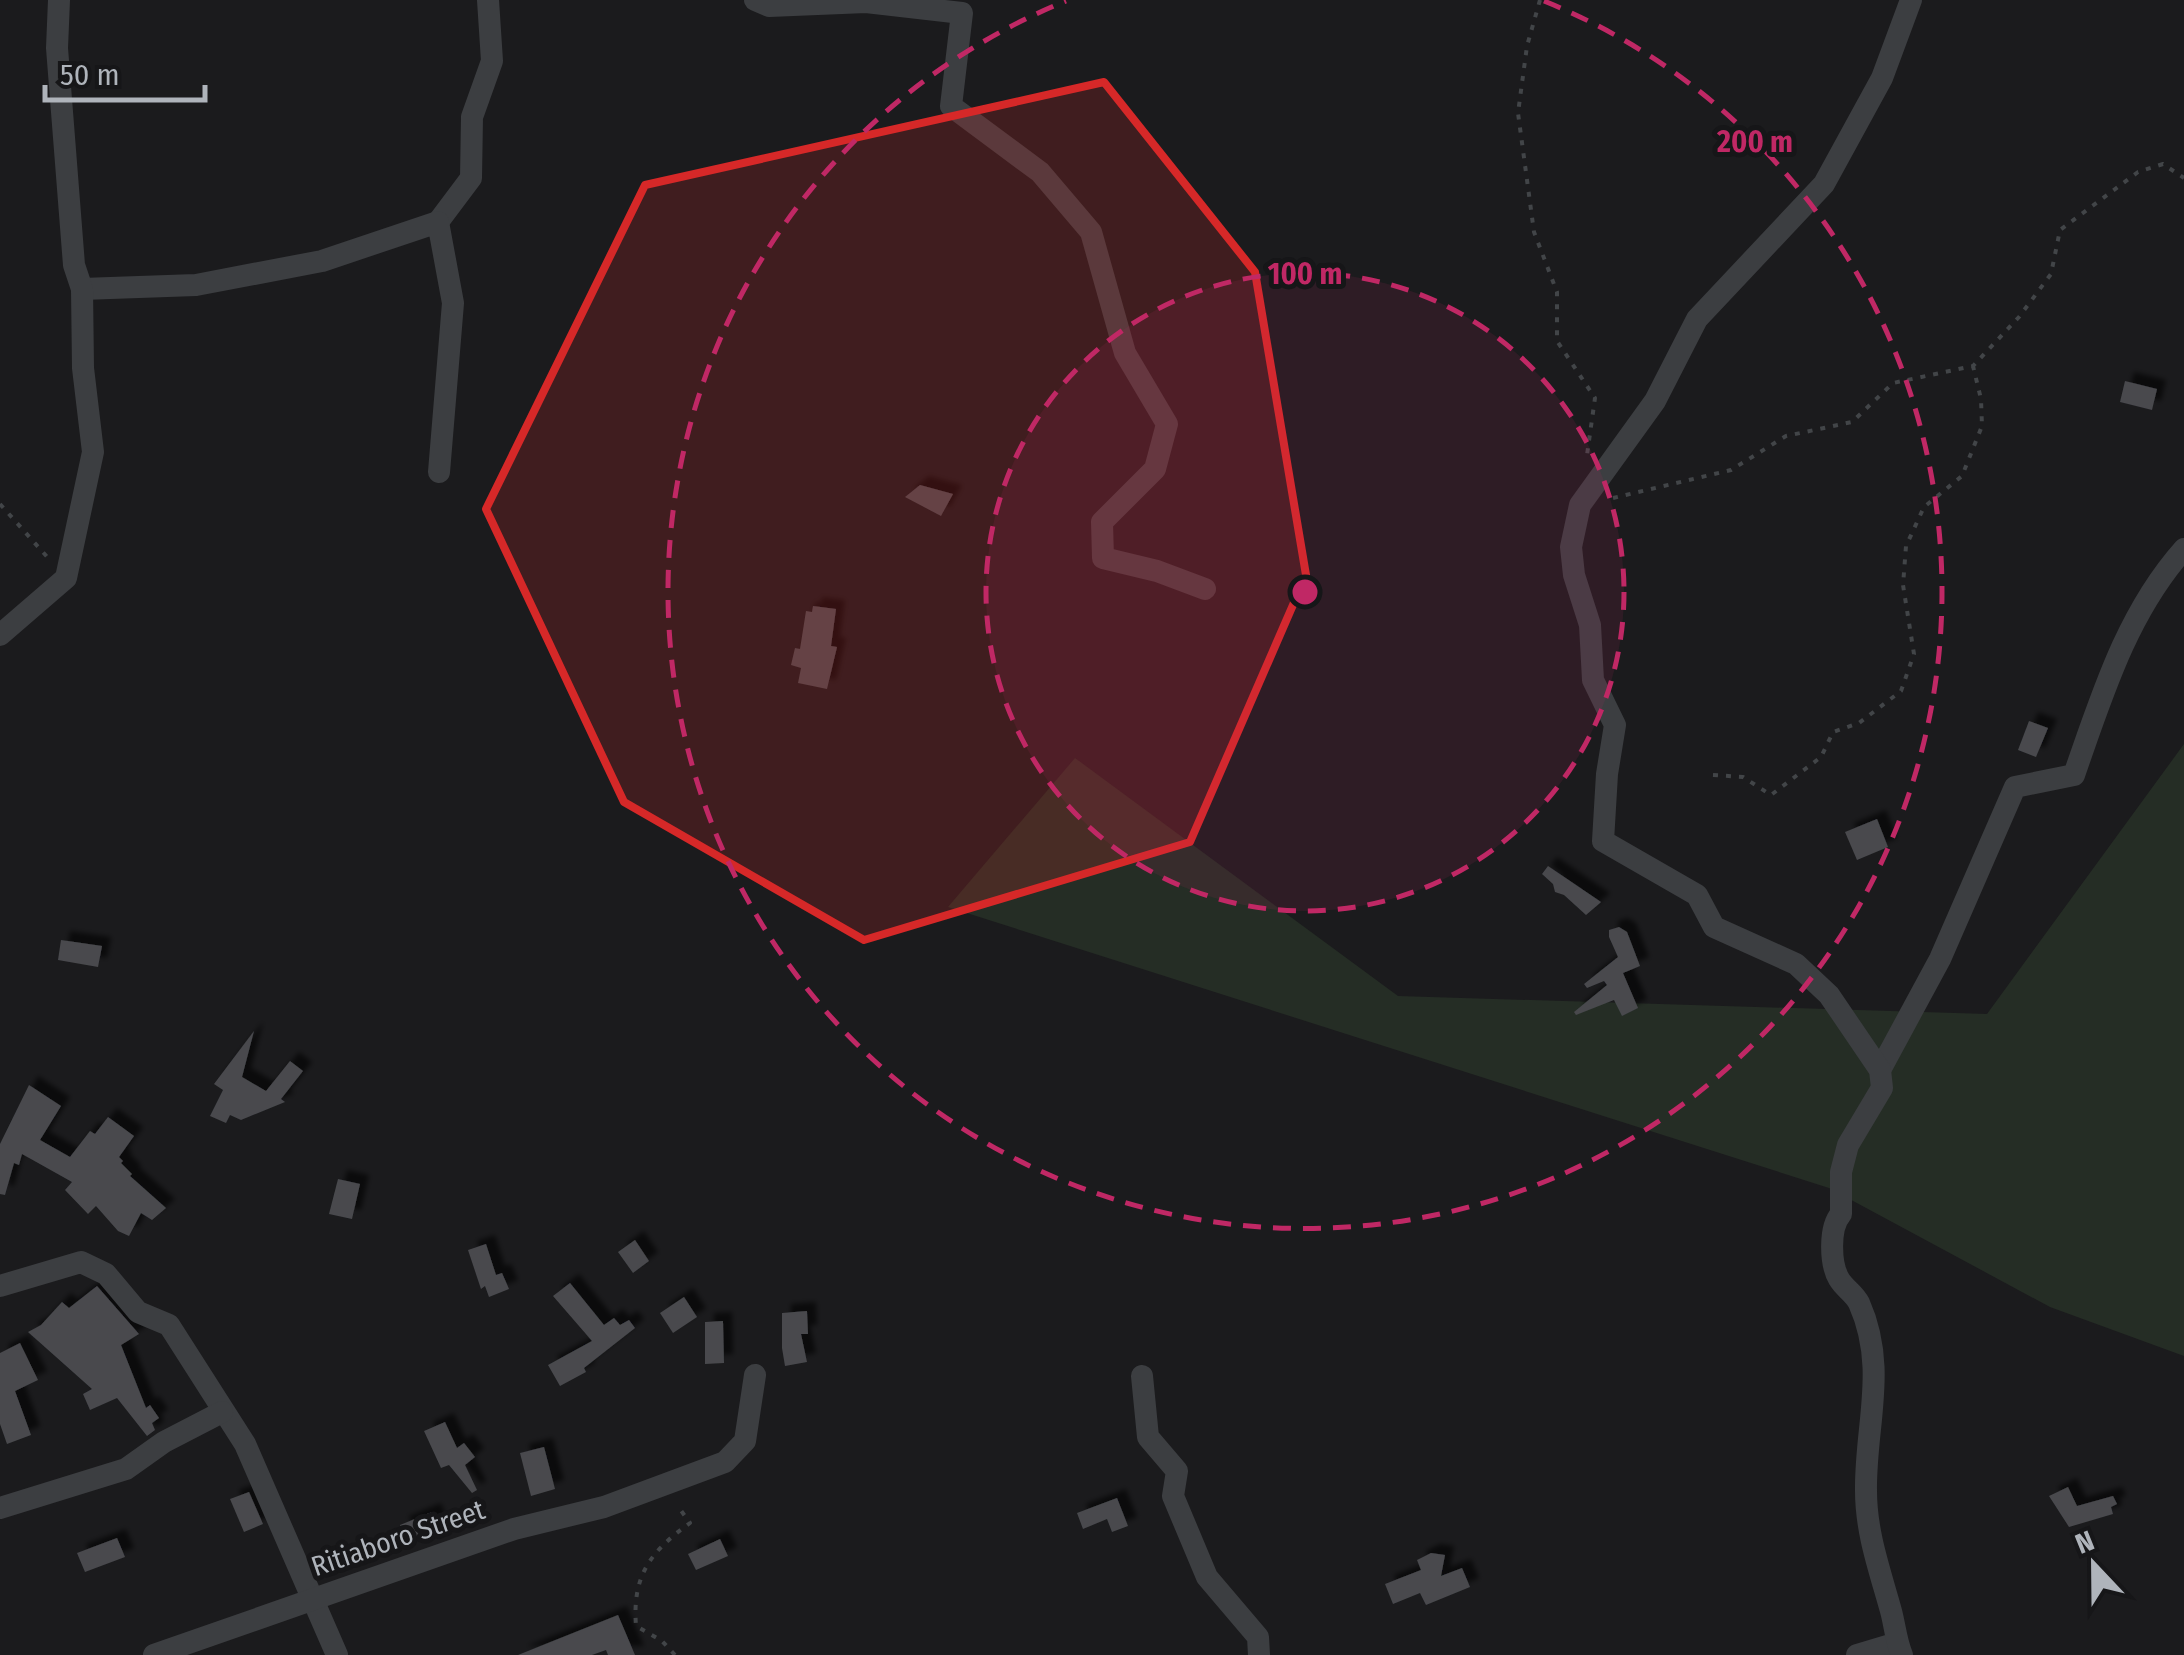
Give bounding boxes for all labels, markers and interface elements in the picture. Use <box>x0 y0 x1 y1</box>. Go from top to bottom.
scale bar <box>45 40 205 102</box>
text: 50 m <box>60 57 120 93</box>
text: 200 m <box>1716 124 1793 160</box>
text: 100 m <box>1268 256 1342 292</box>
centre of rings <box>1287 574 1323 610</box>
street label: Ritiaboro Street <box>307 1493 490 1583</box>
north arrow <box>2044 1515 2144 1615</box>
text: N <box>2071 1524 2099 1561</box>

